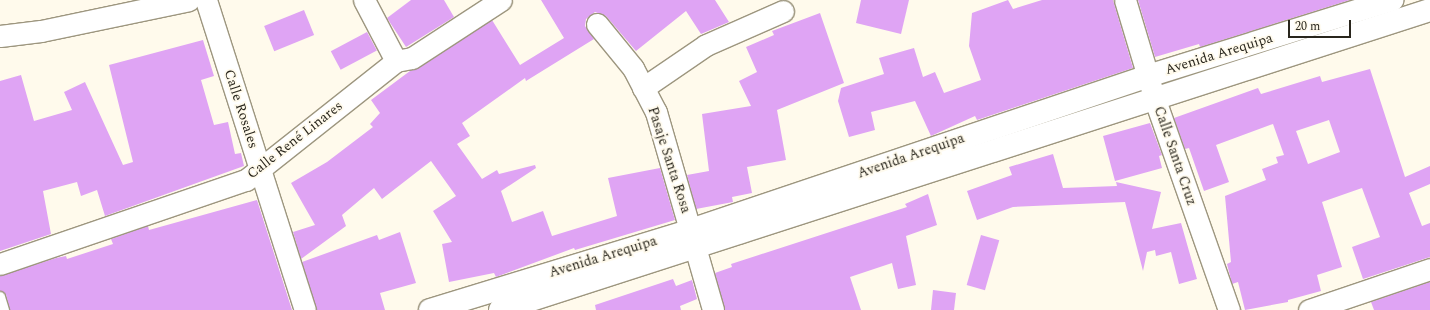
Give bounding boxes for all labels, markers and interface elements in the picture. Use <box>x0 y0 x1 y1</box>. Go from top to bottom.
scale bar <box>1290 12 1353 38</box>
text: 20 m <box>1295 17 1320 36</box>
street label: Avenida Arequipa <box>1163 30 1275 78</box>
street label: Calle Rosales <box>220 67 262 151</box>
street label: Calle René Linares <box>244 98 346 182</box>
street label: Calle Santa Cruz <box>1150 104 1200 208</box>
street label: Pasaje Santa Rosa <box>644 105 694 215</box>
street label: Avenida Arequipa <box>855 130 967 182</box>
street label: Avenida Arequipa <box>547 233 659 281</box>

